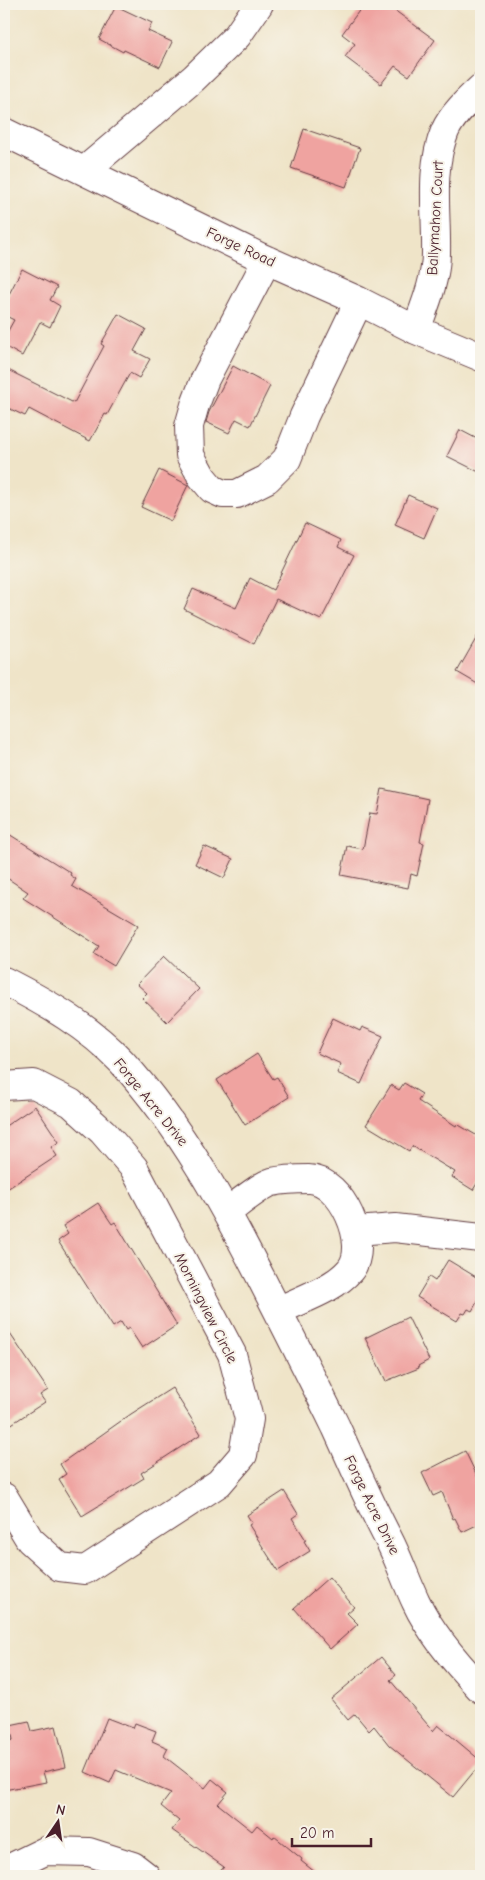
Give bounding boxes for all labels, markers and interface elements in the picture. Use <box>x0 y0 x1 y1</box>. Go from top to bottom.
street label: Ballymahon Court <box>423 160 447 276</box>
street label: Forge Road <box>204 223 278 271</box>
street label: Forge Acre Drive <box>110 1054 192 1150</box>
street label: Morningview Circle <box>170 1250 242 1367</box>
street label: Forge Acre Drive <box>340 1452 404 1558</box>
north arrow <box>32 1798 82 1848</box>
text: N <box>54 1801 67 1819</box>
scale bar <box>292 1815 371 1847</box>
text: 20 m <box>300 1824 334 1842</box>

